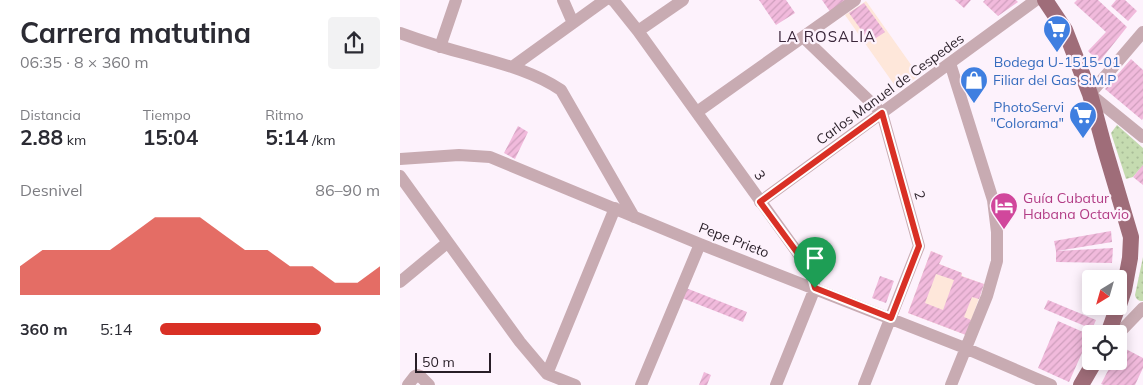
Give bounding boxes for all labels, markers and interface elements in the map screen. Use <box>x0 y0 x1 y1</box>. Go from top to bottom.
supermarket icon: Bodega U-1515-01 <box>1042 14 1072 53</box>
text: Carrera matutina <box>20 15 251 50</box>
button: share <box>328 17 380 69</box>
district label: LA ROSALIA <box>778 27 876 46</box>
street label: Carlos Manuel de Cespedes <box>813 29 967 149</box>
text: 06:35 · 8 × 360 m <box>20 52 149 72</box>
place label: Bodega U-1515-01 <box>994 53 1120 71</box>
shop icon: Filiar del Gas S.M.P <box>959 65 989 104</box>
place label: Filiar del Gas S.M.P <box>993 71 1116 89</box>
place label: PhotoServi "Colorama" <box>991 98 1064 132</box>
supermarket icon: PhotoServi "Colorama" <box>1068 100 1098 139</box>
text: Distancia <box>20 106 81 124</box>
text: Tiempo <box>143 106 191 124</box>
text: Ritmo <box>265 106 304 124</box>
text: 2.88 <box>20 124 63 150</box>
text: 15:04 <box>143 124 198 150</box>
text: 5:14 <box>265 124 308 150</box>
text: km <box>63 131 86 149</box>
text: /km <box>308 131 335 149</box>
street label: 3 <box>750 166 770 184</box>
text: Desnivel <box>20 180 83 200</box>
text: 86–90 m <box>315 180 380 200</box>
street label: 2 <box>910 188 930 202</box>
place label: Guía Cubatur Habana Octavio <box>1023 189 1129 223</box>
hotel icon: Guía Cubatur Habana Octavio <box>989 191 1019 230</box>
street label: Pepe Prieto <box>696 218 772 262</box>
pin <box>794 237 836 288</box>
icon: arrive <box>801 244 829 272</box>
north arrow <box>1082 270 1128 315</box>
map controls <box>1082 270 1127 370</box>
text: 360 m <box>20 319 68 339</box>
text: 5:14 <box>100 319 132 339</box>
button: locate <box>1082 325 1127 370</box>
scale bar <box>415 350 491 373</box>
text: 50 m <box>422 353 455 371</box>

